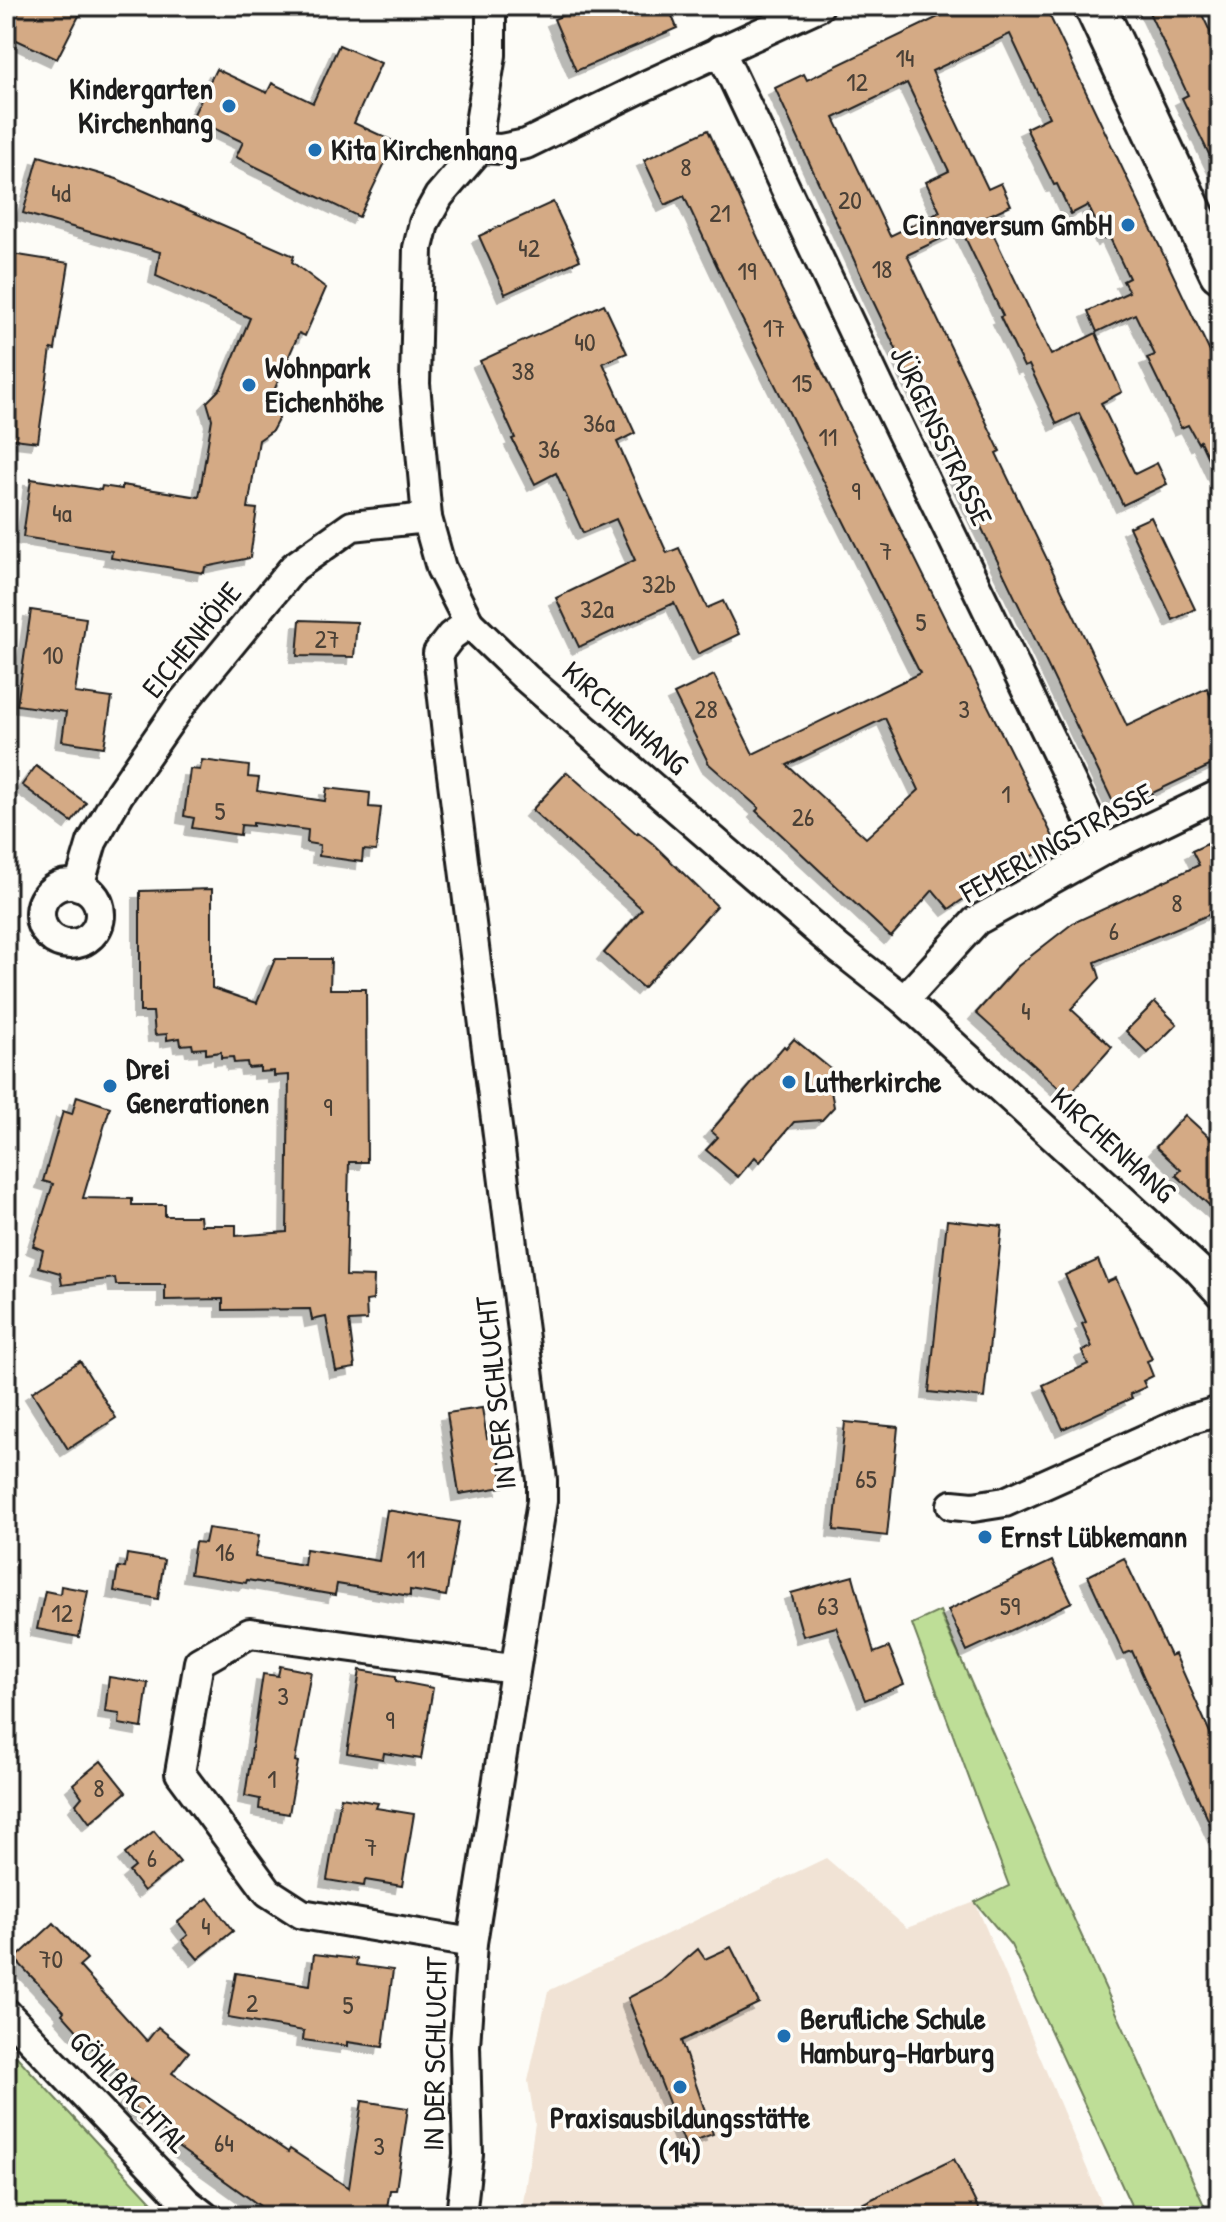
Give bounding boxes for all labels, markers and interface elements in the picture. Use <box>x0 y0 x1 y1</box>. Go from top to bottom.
house number: 14 <box>895 40 915 75</box>
house number: 12 <box>846 64 868 99</box>
place label: Kindergarten Kirchenhang <box>69 68 213 143</box>
marker: Kindergarten Kirchenhang <box>220 97 238 115</box>
place label: Kita Kirchenhang <box>331 129 517 170</box>
marker: Kita Kirchenhang <box>306 141 324 159</box>
house number: 8 <box>680 149 692 184</box>
house number: 4d <box>51 175 71 210</box>
house number: 20 <box>838 182 862 217</box>
house number: 21 <box>709 195 731 230</box>
place label: Cinnaversum GmbH <box>902 204 1112 244</box>
marker: Cinnaversum GmbH <box>1119 216 1137 234</box>
house number: 42 <box>518 230 540 265</box>
house number: 18 <box>872 251 892 286</box>
house number: 19 <box>738 253 756 288</box>
house number: 17 <box>763 310 785 345</box>
house number: 40 <box>574 324 596 359</box>
street label: JÜRGENSSTRASSE <box>881 339 1003 532</box>
place label: Wohnpark Eichenhöhe <box>265 347 384 421</box>
house number: 38 <box>512 353 534 388</box>
house number: 15 <box>792 365 812 400</box>
marker: Wohnpark Eichenhöhe <box>240 376 258 394</box>
house number: 36a <box>583 405 615 440</box>
house number: 11 <box>819 419 837 454</box>
house number: 36 <box>538 431 560 466</box>
house number: 9 <box>851 473 861 508</box>
house number: 4a <box>52 495 72 530</box>
house number: 7 <box>880 533 892 568</box>
house number: 32b <box>642 566 676 601</box>
street label: EICHENHÖHE <box>132 573 250 706</box>
house number: 32a <box>580 591 614 626</box>
house number: 5 <box>916 604 927 639</box>
house number: 27 <box>314 621 340 656</box>
house number: 10 <box>42 637 64 672</box>
street label: KIRCHENHANG <box>554 651 698 784</box>
house number: 28 <box>694 691 718 726</box>
house number: 3 <box>958 691 970 726</box>
street label: FEMERLINGSTRASSE <box>952 773 1160 912</box>
house number: 1 <box>1001 776 1011 811</box>
house number: 5 <box>215 793 226 828</box>
house number: 26 <box>792 799 814 834</box>
house number: 8 <box>1171 885 1183 920</box>
house number: 6 <box>1109 913 1119 948</box>
house number: 4 <box>1021 993 1031 1028</box>
place label: Drei Generationen <box>126 1048 269 1122</box>
place label: Lutherkirche <box>805 1061 942 1101</box>
marker: Lutherkirche <box>780 1073 798 1091</box>
marker: Drei Generationen <box>101 1077 119 1095</box>
street label: KIRCHENHANG <box>1043 1077 1185 1211</box>
house number: 9 <box>323 1089 333 1124</box>
street label: IN DER SCHLUCHT <box>465 1293 525 1492</box>
house number: 65 <box>855 1461 877 1496</box>
place label: Ernst Lübkemann <box>1001 1516 1187 1556</box>
marker: Ernst Lübkemann <box>976 1528 994 1546</box>
house number: 16 <box>215 1534 235 1569</box>
house number: 11 <box>407 1541 425 1576</box>
house number: 63 <box>817 1588 839 1623</box>
house number: 59 <box>1000 1588 1020 1623</box>
house number: 12 <box>51 1595 73 1630</box>
house number: 3 <box>277 1678 289 1713</box>
house number: 9 <box>385 1702 395 1737</box>
house number: 1 <box>267 1761 277 1796</box>
house number: 8 <box>93 1770 105 1805</box>
house number: 7 <box>365 1829 377 1864</box>
house number: 6 <box>147 1840 157 1875</box>
house number: 4 <box>201 1908 211 1943</box>
house number: 70 <box>39 1941 63 1976</box>
street label: IN DER SCHLUCHT <box>412 1956 456 2152</box>
house number: 2 <box>246 1985 258 2020</box>
house number: 5 <box>343 1987 354 2022</box>
place label: Berufliche Schule Hamburg-Harburg <box>800 1998 994 2073</box>
street label: GÖHLBACHTAL <box>61 2021 198 2161</box>
marker: Berufliche Schule Hamburg-Harburg <box>775 2027 793 2045</box>
marker: Praxisausbildungsstätte (14) <box>671 2078 689 2096</box>
place label: Praxisausbildungsstätte (14) <box>550 2097 810 2171</box>
house number: 64 <box>214 2125 234 2160</box>
house number: 3 <box>373 2128 385 2163</box>

